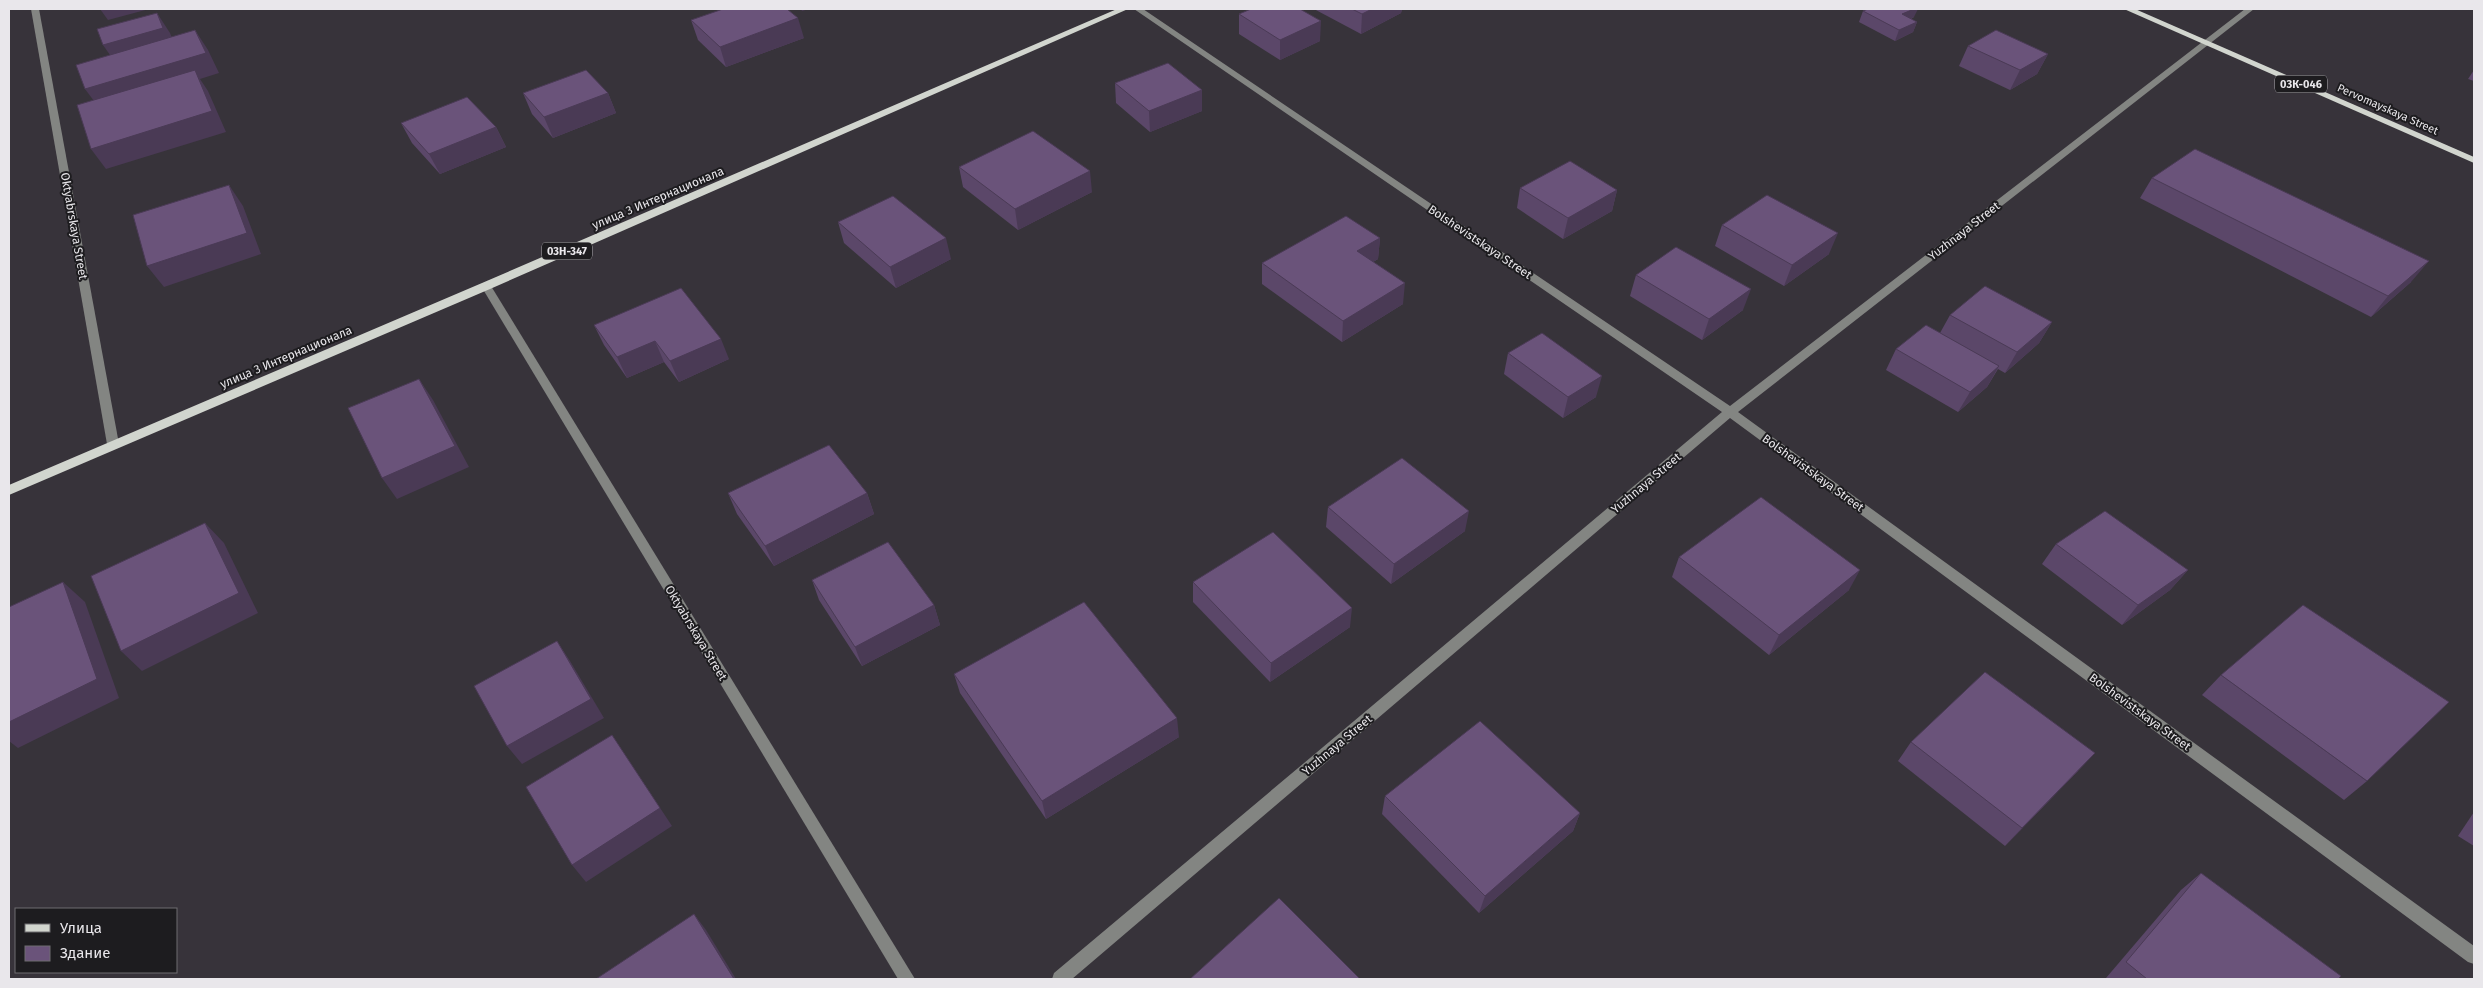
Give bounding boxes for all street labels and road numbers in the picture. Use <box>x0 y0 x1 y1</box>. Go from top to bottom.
road number: 03К-046 <box>2275 76 2327 92</box>
street label: Pervomayskaya Street <box>2335 81 2440 138</box>
street label: улица 3 Интернационала <box>590 164 726 232</box>
street label: Oktyabrskaya Street <box>58 171 90 281</box>
street label: Yuzhnaya Street <box>1926 198 2003 263</box>
street label: Bolshevistskaya Street <box>1425 202 1535 282</box>
road number: 03Н-347 <box>542 242 592 260</box>
street label: улица 3 Интернационала <box>218 323 354 391</box>
street label: Bolshevistskaya Street <box>1760 431 1867 515</box>
street label: Yuzhnaya Street <box>1608 449 1684 516</box>
street label: Oktyabrskaya Street <box>662 583 730 684</box>
street label: Bolshevistskaya Street <box>2087 670 2194 754</box>
street label: Yuzhnaya Street <box>1299 711 1375 778</box>

